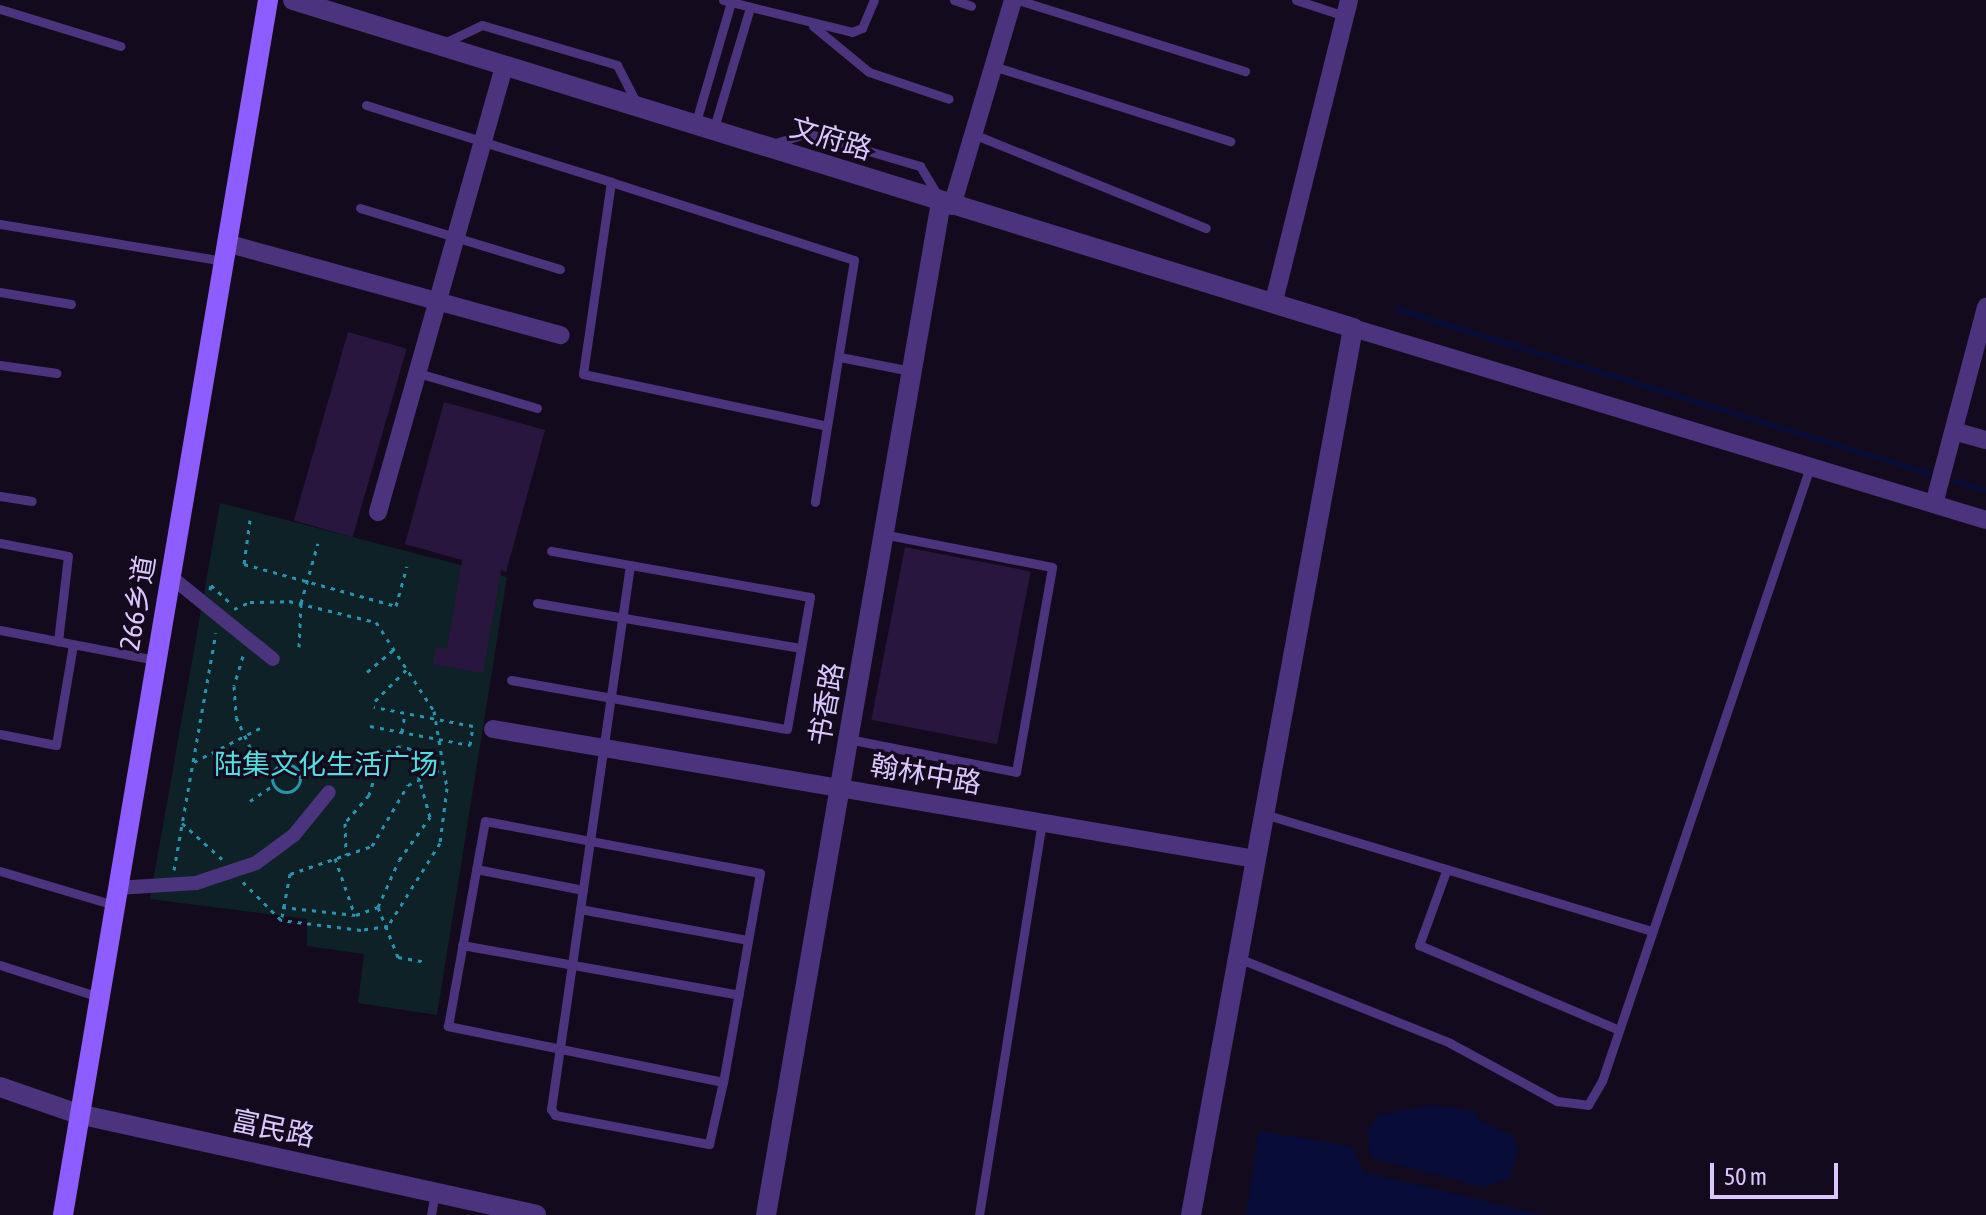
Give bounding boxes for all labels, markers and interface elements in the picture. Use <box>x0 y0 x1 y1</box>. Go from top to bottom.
street label: 文府路 <box>786 110 876 166</box>
street label: 266乡道 <box>112 553 162 653</box>
street label: 书香路 <box>802 660 850 748</box>
park label: 陆集文化生活广场 <box>214 747 438 781</box>
street label: 翰林中路 <box>868 748 984 800</box>
street label: 富民路 <box>228 1103 318 1153</box>
scale bar <box>1714 1147 1842 1197</box>
text: 50 m <box>1724 1163 1767 1190</box>

